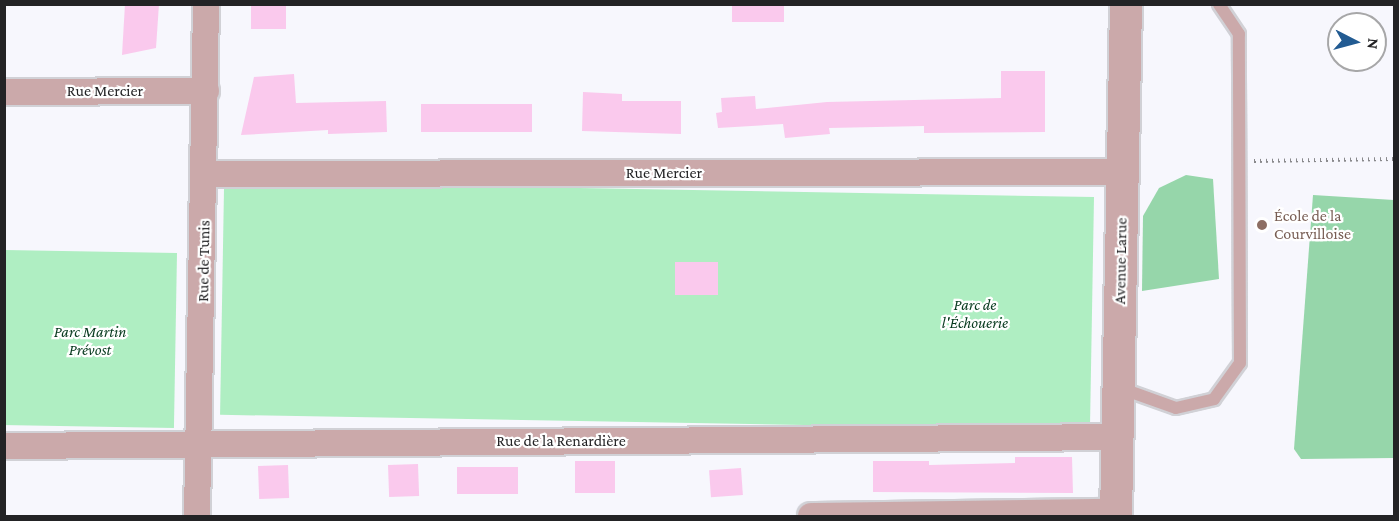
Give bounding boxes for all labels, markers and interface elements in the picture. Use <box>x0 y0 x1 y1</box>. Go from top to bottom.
north arrow <box>1327 12 1387 72</box>
text: N <box>1364 37 1382 50</box>
street label: Rue Mercier <box>67 81 143 101</box>
street label: Rue Mercier <box>626 163 702 183</box>
place label: École de la Courvilloise <box>1274 206 1351 244</box>
street label: Avenue Larue <box>1111 217 1131 305</box>
marker: École de la Courvilloise <box>1255 218 1269 232</box>
street label: Rue de Tunis <box>194 220 214 302</box>
park label: Parc de l'Échouerie <box>942 295 1008 333</box>
park label: Parc Martin Prévost <box>54 322 126 360</box>
street label: Rue de la Renardière <box>496 431 626 451</box>

